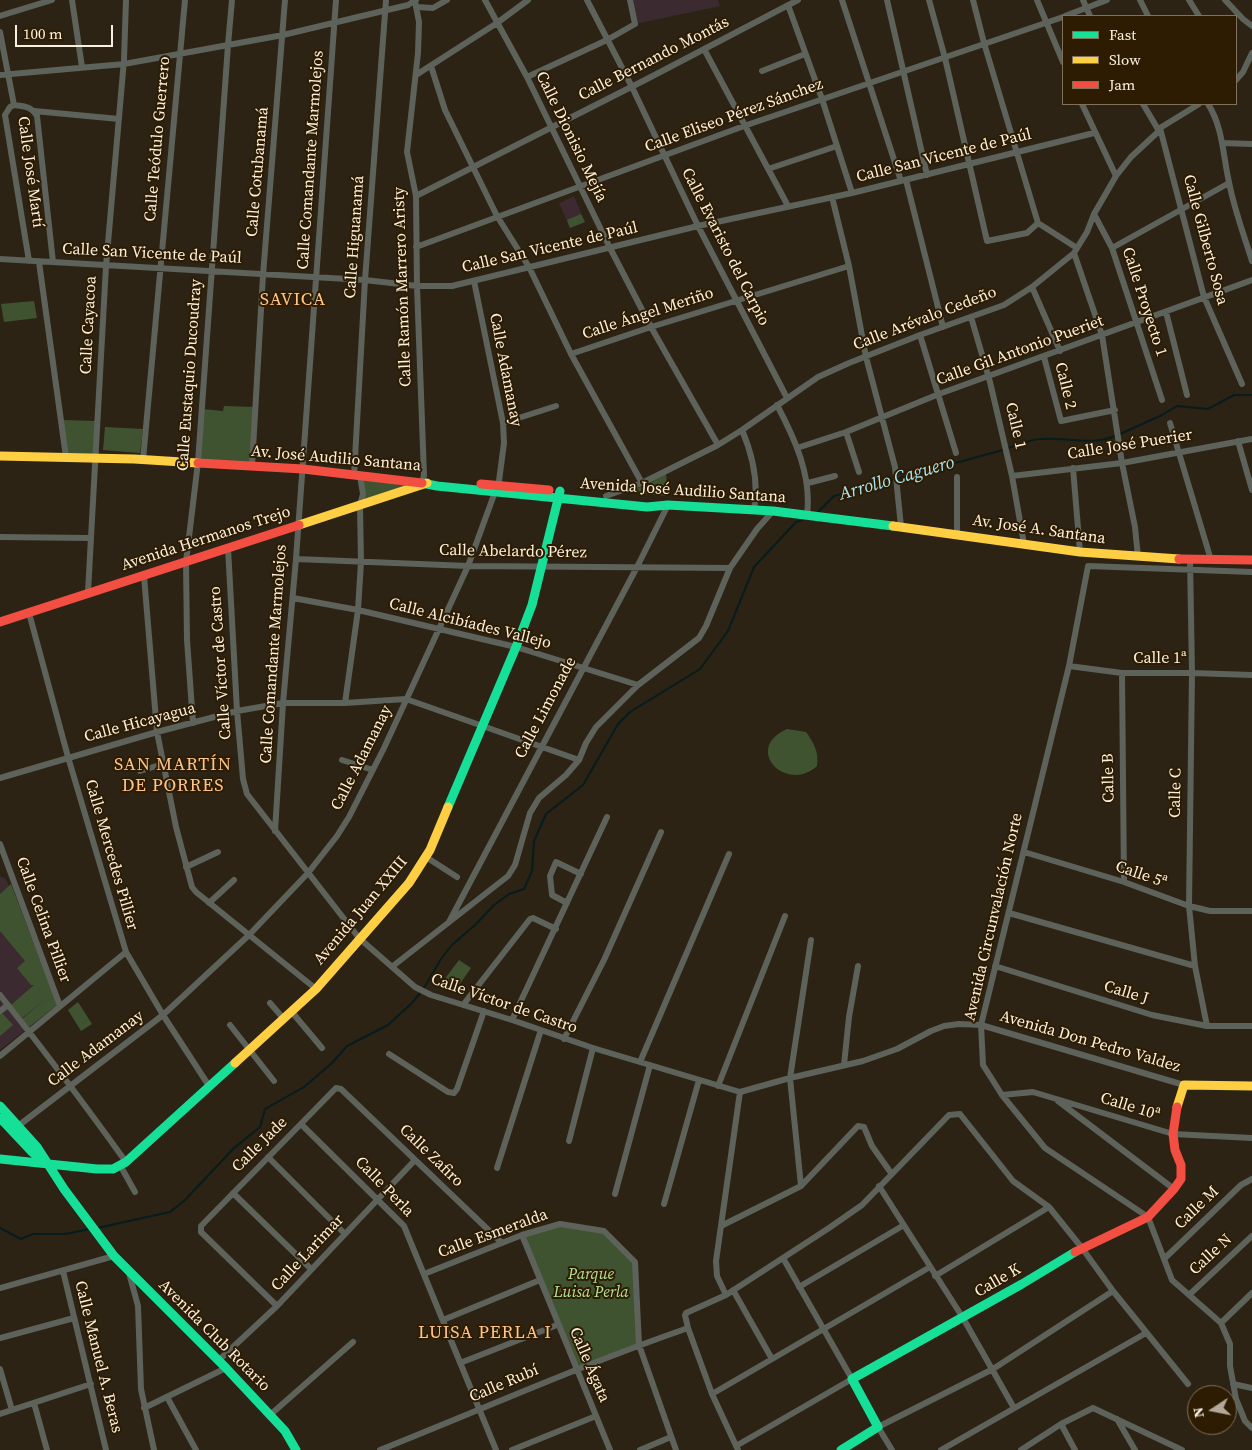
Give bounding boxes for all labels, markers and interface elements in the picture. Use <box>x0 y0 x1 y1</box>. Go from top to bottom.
street label: Calle Bernando Montás <box>575 13 733 105</box>
scale bar <box>18 15 115 47</box>
legend <box>1062 15 1237 105</box>
text: 100 m <box>23 23 63 44</box>
text: Fast <box>1109 24 1136 45</box>
text: Slow <box>1109 49 1141 70</box>
street label: Calle Comandante Marmolejos <box>294 50 328 270</box>
street label: Calle Teódulo Guerrero <box>141 56 175 222</box>
street label: Calle Dionisio Mejía <box>531 69 611 205</box>
text: Jam <box>1109 74 1135 95</box>
street label: Calle Eliseo Pérez Sánchez <box>642 75 826 157</box>
street label: Calle Cotubanamá <box>243 106 273 238</box>
street label: Calle José Martí <box>13 115 47 229</box>
street label: Calle San Vicente de Paúl <box>854 125 1034 187</box>
street label: Calle Evaristo del Carpio <box>677 165 773 329</box>
street label: Calle Gilberto Sosa <box>1178 173 1232 307</box>
street label: Calle Higuanamá <box>341 175 369 299</box>
street label: Calle Ramón Marrero Aristy <box>390 187 416 387</box>
street label: Calle San Vicente de Paúl <box>460 218 640 278</box>
street label: Calle San Vicente de Paúl <box>62 240 242 268</box>
street label: Calle Proyecto 1 <box>1117 245 1171 359</box>
street label: Calle Cayacoa <box>77 275 101 375</box>
street label: Calle Eustaquio Ducoudray <box>174 278 206 472</box>
street label: Calle Arévalo Cedeño <box>851 283 999 355</box>
street label: Calle Ángel Meriño <box>580 284 716 344</box>
district label: SAVICA <box>259 289 327 311</box>
street label: Calle Adamanay <box>485 312 525 428</box>
street label: Calle Gil Antonio Pueriet <box>934 312 1106 390</box>
street label: Calle 2 <box>1050 361 1080 411</box>
street label: Calle 1 <box>1000 401 1030 451</box>
street label: Calle José Puerier <box>1066 426 1194 464</box>
street label: Av. José Audilio Santana <box>250 442 422 476</box>
water label: Arrollo Caguero <box>837 452 957 506</box>
street label: Avenida José Audilio Santana <box>579 474 787 508</box>
street label: Avenida Hermanos Trejo <box>119 503 293 575</box>
street label: Av. José A. Santana <box>971 511 1107 549</box>
street label: Calle Abelardo Pérez <box>439 541 587 563</box>
street label: Calle Comandante Marmolejos <box>257 544 291 764</box>
street label: Calle Víctor de Castro <box>206 586 236 740</box>
street label: Calle Alcibíades Vallejo <box>387 595 553 653</box>
street label: Calle 1ª <box>1133 649 1187 669</box>
street label: Calle Limonade <box>511 654 581 762</box>
street label: Calle Hicayagua <box>82 699 198 747</box>
street label: Calle Adamanay <box>327 702 397 814</box>
street label: Calle B <box>1099 753 1119 803</box>
district label: SAN MARTÍN DE PORRES <box>113 754 233 796</box>
street label: Calle C <box>1166 768 1186 818</box>
street label: Calle Mercedes Pillier <box>80 777 142 933</box>
street label: Avenida Circunvalación Norte <box>961 811 1027 1023</box>
street label: Avenida Juan XXIII <box>310 853 412 969</box>
street label: Calle Celina Pillier <box>11 854 75 986</box>
street label: Calle 5ª <box>1113 857 1169 893</box>
street label: Calle Víctor de Castro <box>428 970 580 1038</box>
street label: Calle J <box>1101 977 1151 1009</box>
street label: Calle Adamanay <box>44 1007 148 1091</box>
street label: Avenida Don Pedro Valdez <box>998 1007 1182 1077</box>
street label: Calle 10ª <box>1098 1089 1162 1125</box>
street label: Calle Jade <box>228 1113 292 1177</box>
street label: Calle Zafiro <box>395 1121 467 1191</box>
street label: Calle Perla <box>351 1153 417 1221</box>
street label: Calle M <box>1171 1182 1223 1234</box>
street label: Calle Esmeralda <box>436 1205 550 1263</box>
street label: Calle Larimar <box>268 1211 348 1295</box>
street label: Calle N <box>1186 1230 1236 1280</box>
street label: Calle K <box>971 1260 1025 1302</box>
park label: Parque Luisa Perla <box>553 1265 629 1303</box>
street label: Avenida Club Rotario <box>154 1276 274 1396</box>
street label: Calle Manuel A. Beras <box>70 1279 126 1435</box>
district label: LUISA PERLA I <box>416 1322 554 1344</box>
street label: Calle Ágata <box>565 1325 613 1405</box>
street label: Calle Rubí <box>467 1361 541 1407</box>
north arrow <box>1187 1385 1237 1435</box>
text: N <box>1187 1406 1209 1420</box>

